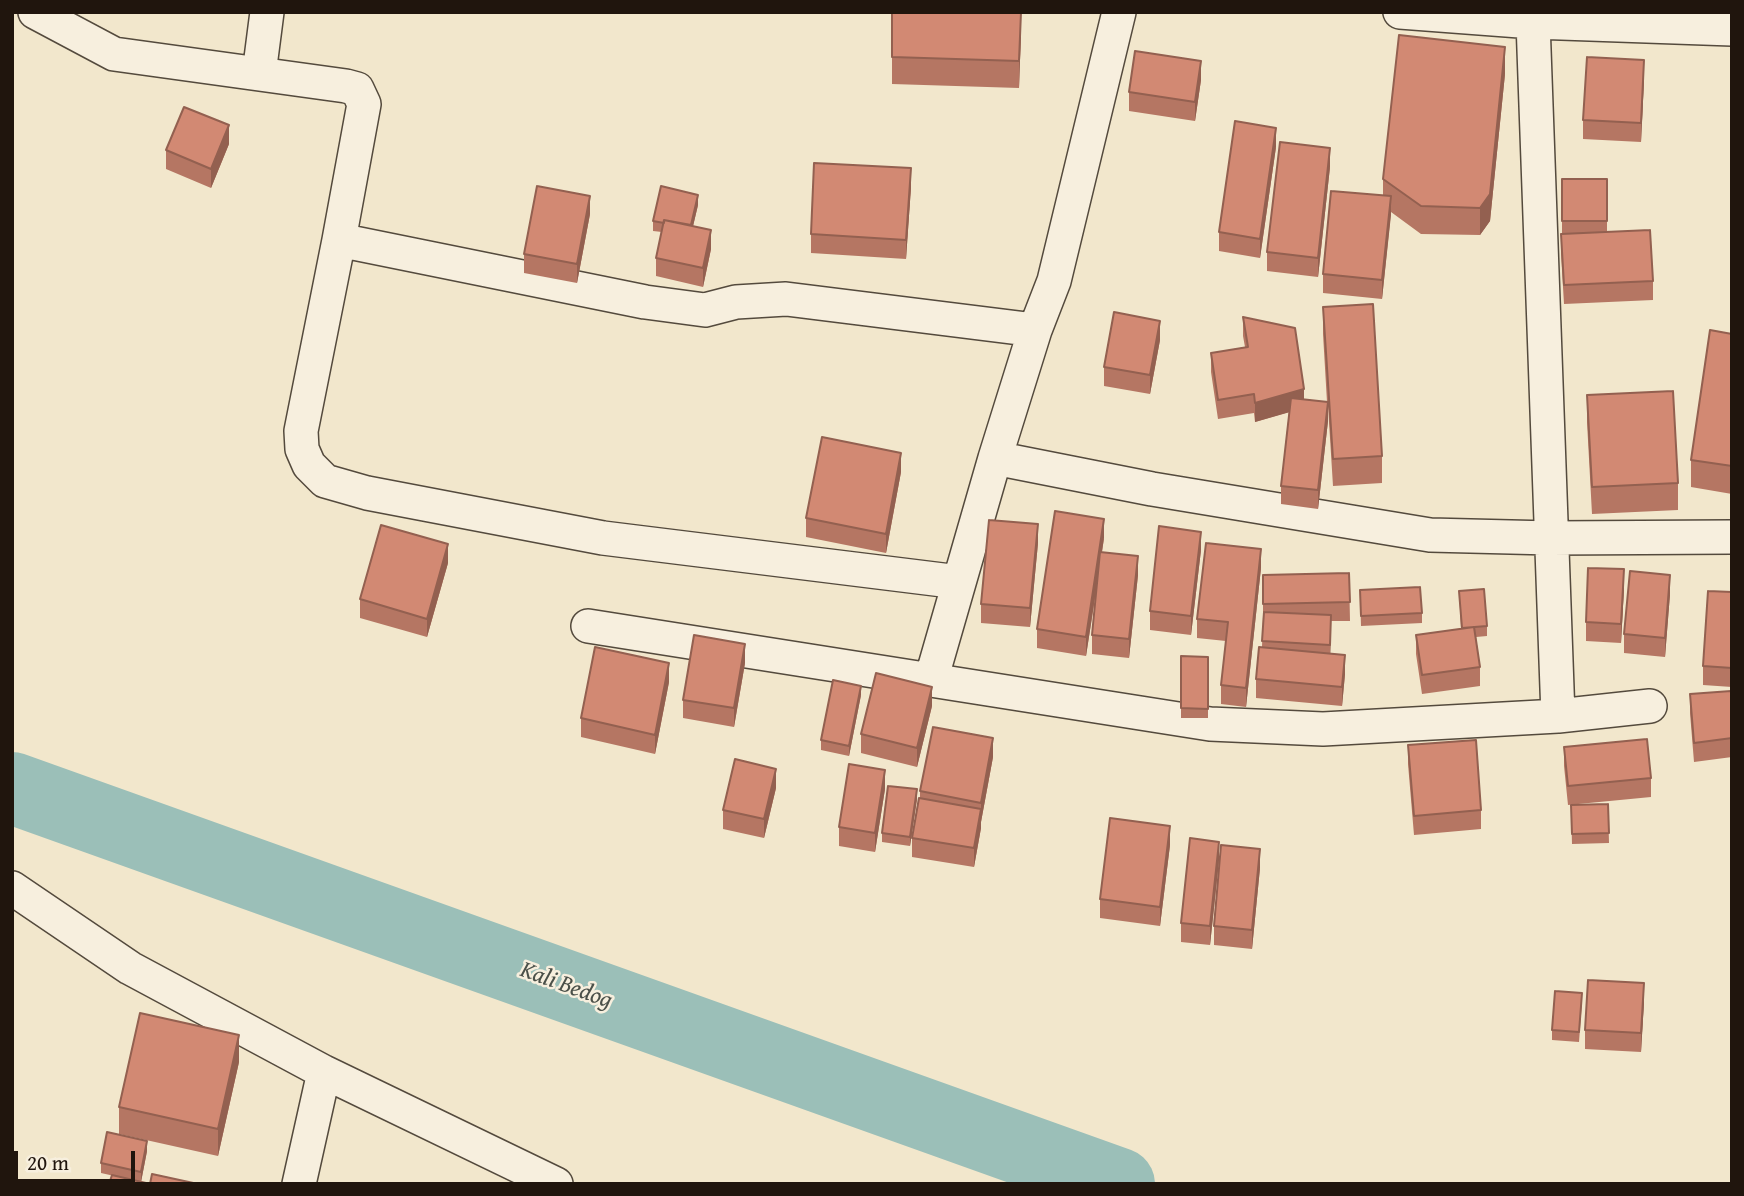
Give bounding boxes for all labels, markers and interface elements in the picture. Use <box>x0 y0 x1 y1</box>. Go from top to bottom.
water label: Kali Bedog <box>516 956 616 1016</box>
scale bar <box>18 1136 138 1180</box>
text: 20 m <box>27 1147 69 1178</box>

